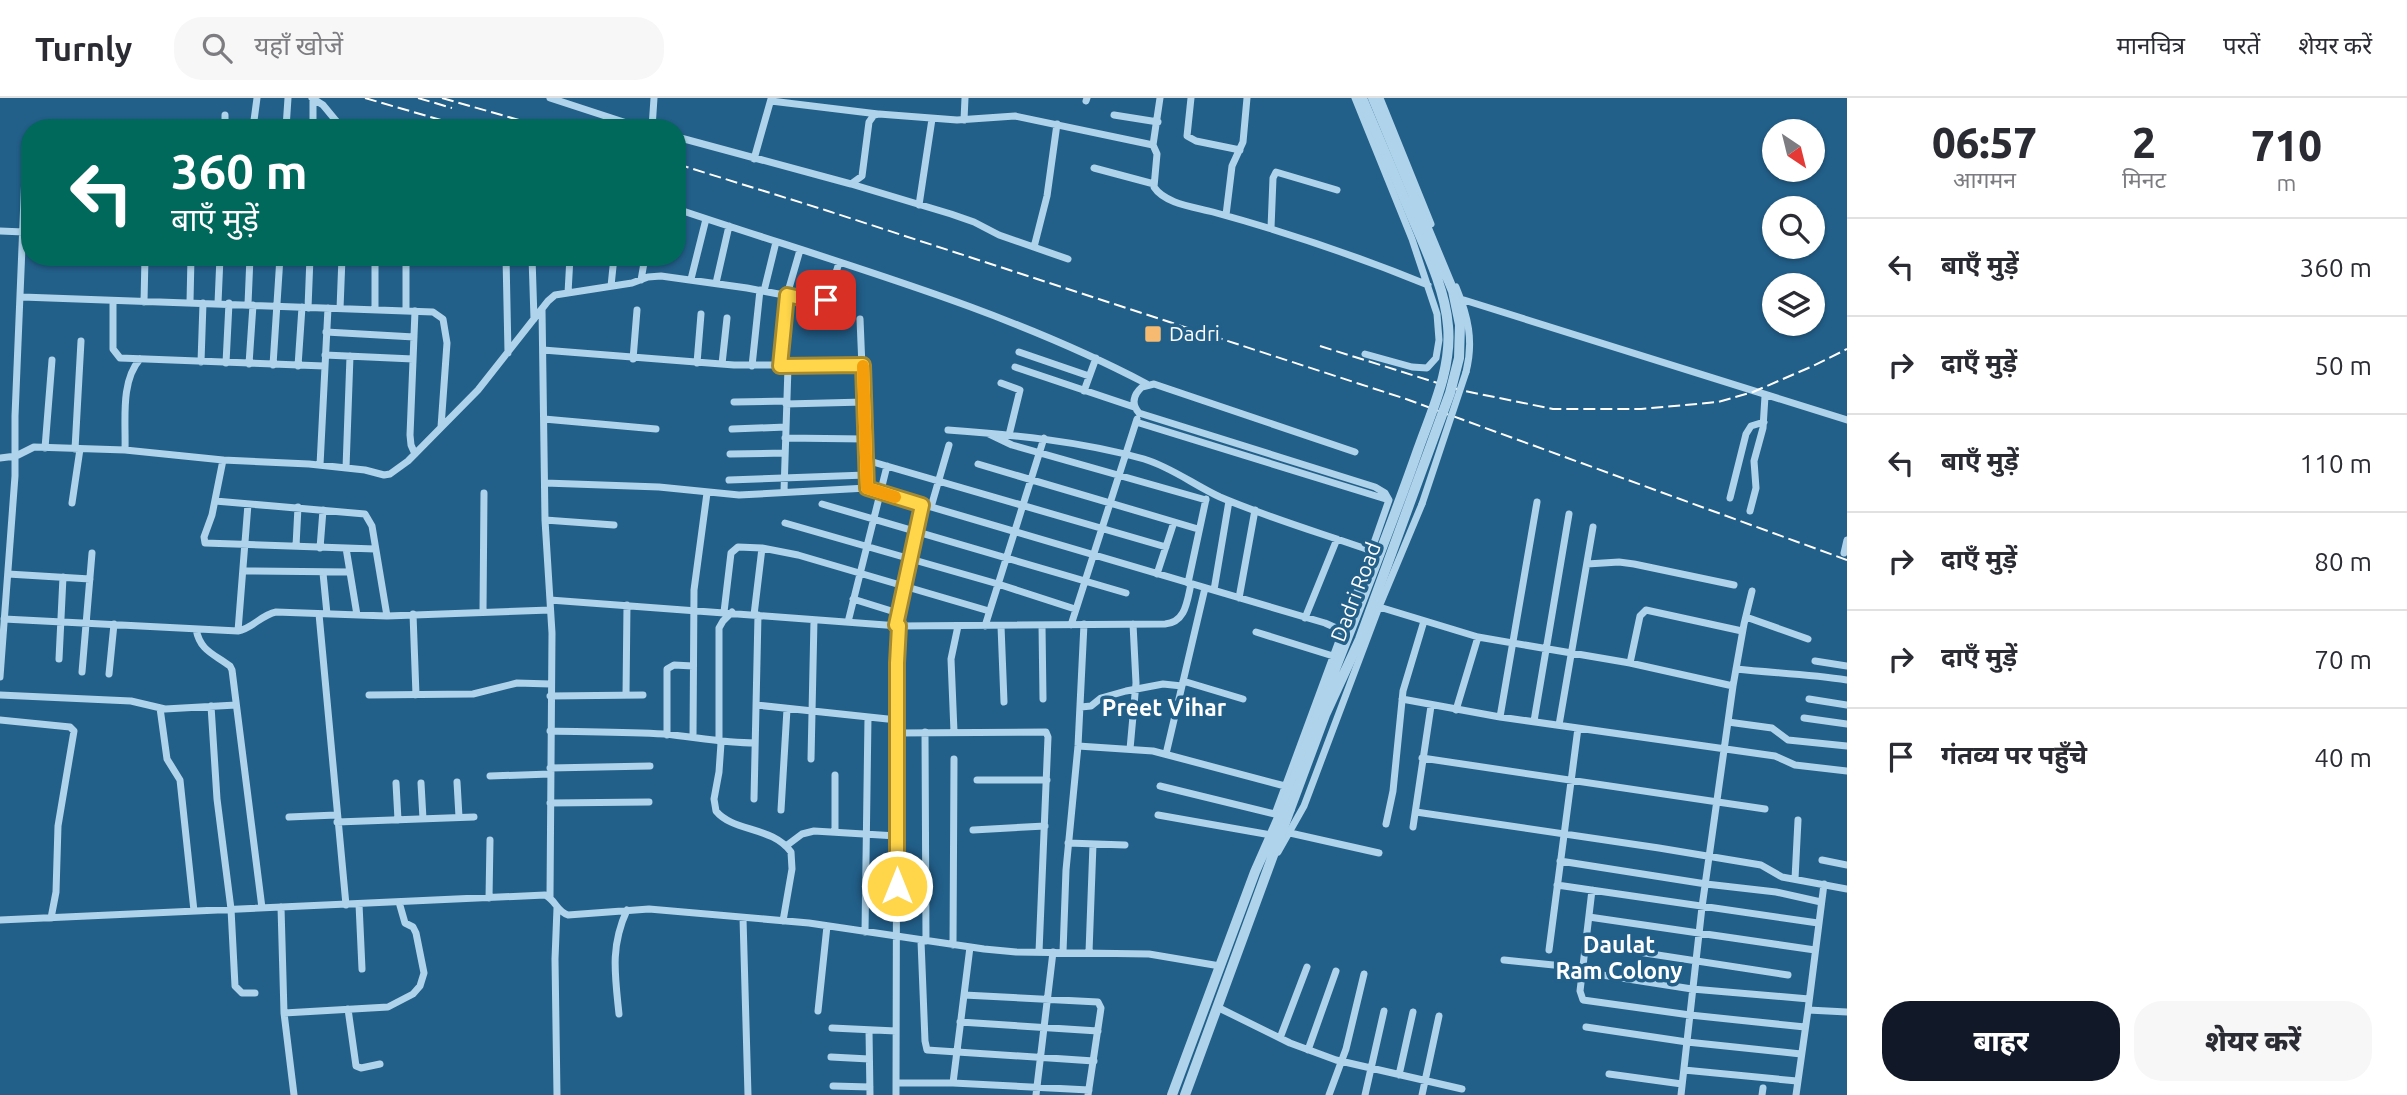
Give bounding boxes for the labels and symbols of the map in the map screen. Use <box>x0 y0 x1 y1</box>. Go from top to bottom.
north arrow <box>1762 119 1825 182</box>
pin <box>796 270 856 330</box>
place label: Dadri <box>1169 321 1220 345</box>
marker: Dadri <box>1143 324 1163 344</box>
street label: Dadri Road <box>1325 539 1385 645</box>
district label: Preet Vihar <box>1102 695 1227 720</box>
position arrow <box>860 849 934 923</box>
district label: Daulat Ram Colony <box>1556 932 1682 983</box>

